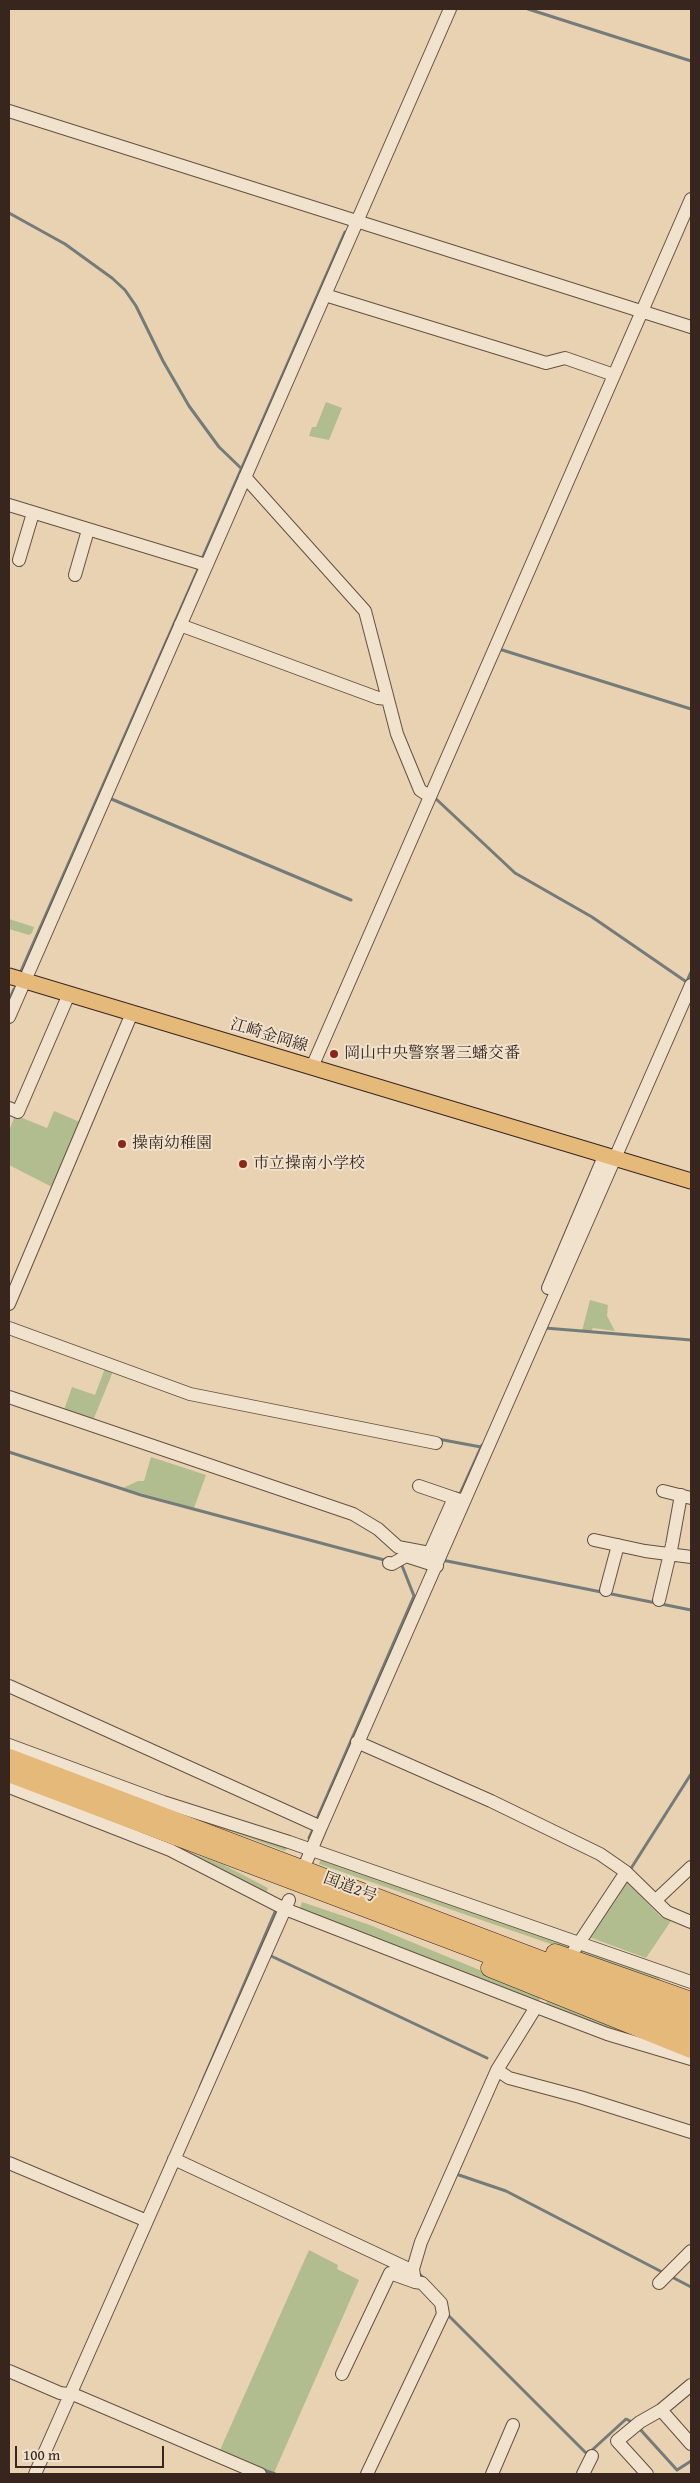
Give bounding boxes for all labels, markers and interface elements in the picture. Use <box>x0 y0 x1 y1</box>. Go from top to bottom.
street label: 江崎金岡線 <box>228 1015 310 1057</box>
place label: 岡山中央警察署三蟠交番 <box>344 1044 520 1064</box>
marker: 岡山中央警察署三蟠交番 <box>328 1048 340 1060</box>
place label: 操南幼稚園 <box>132 1134 212 1154</box>
marker: 操南幼稚園 <box>116 1138 128 1150</box>
place label: 市立操南小学校 <box>253 1154 365 1174</box>
marker: 市立操南小学校 <box>237 1158 249 1170</box>
street label: 国道2号 <box>321 1869 379 1907</box>
scale bar <box>18 2436 166 2468</box>
text: 100 m <box>23 2444 60 2465</box>

